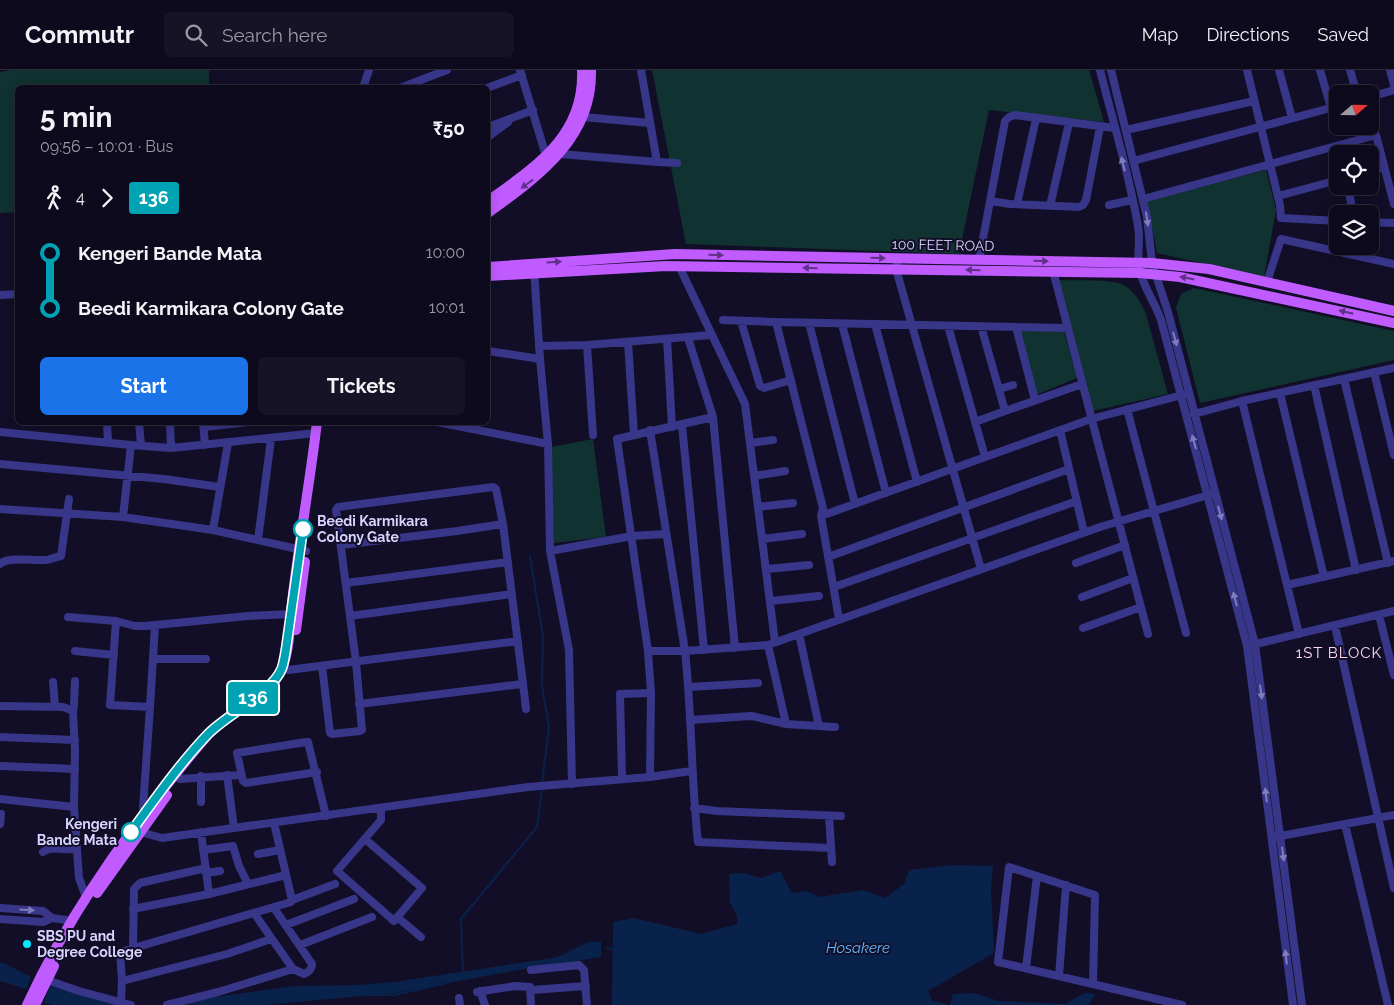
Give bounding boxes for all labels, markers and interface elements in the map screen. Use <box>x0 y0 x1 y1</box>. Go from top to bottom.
search box <box>164 12 514 57</box>
text: Commutr <box>25 20 134 49</box>
icon: search <box>182 21 210 49</box>
text: Search here <box>222 24 327 46</box>
text: Map <box>1142 24 1178 45</box>
text: Directions <box>1206 24 1290 45</box>
text: Saved <box>1318 24 1369 45</box>
north arrow <box>1329 85 1379 135</box>
map controls <box>1329 85 1379 255</box>
text: 5 min <box>40 101 112 134</box>
text: ₹50 <box>433 117 465 139</box>
text: 09:56 – 10:01 · Bus <box>40 137 173 156</box>
button: locate <box>1329 145 1379 195</box>
one-way arrow <box>1119 156 1127 171</box>
one-way arrow <box>520 179 534 189</box>
icon: walk <box>40 184 68 212</box>
icon: forward <box>93 184 121 212</box>
text: 136 <box>139 187 169 208</box>
text: 4 <box>76 188 85 207</box>
button: layers <box>1329 205 1379 255</box>
one-way arrow <box>1143 212 1151 228</box>
street label: 100 FEET ROAD <box>892 236 994 254</box>
text: Kengeri Bande Mata <box>78 242 262 264</box>
text: 10:00 <box>426 243 465 262</box>
one-way arrow <box>708 251 724 259</box>
one-way arrow <box>870 254 886 262</box>
one-way arrow <box>1033 257 1049 265</box>
one-way arrow <box>546 258 562 266</box>
one-way arrow <box>802 264 818 272</box>
one-way arrow <box>965 266 981 274</box>
one-way arrow <box>1179 274 1195 282</box>
text: Beedi Karmikara Colony Gate <box>78 297 344 319</box>
text: 10:01 <box>429 298 465 317</box>
one-way arrow <box>1339 308 1354 316</box>
one-way arrow <box>1171 331 1179 346</box>
button: Start <box>40 357 248 415</box>
button: Tickets <box>258 357 465 415</box>
one-way arrow <box>1190 434 1198 449</box>
one-way arrow <box>1217 505 1225 520</box>
place label: Beedi Karmikara Colony Gate <box>317 513 428 545</box>
marker: Beedi Karmikara Colony Gate <box>293 519 313 539</box>
one-way arrow <box>1231 591 1239 607</box>
district label: 1ST BLOCK <box>1296 644 1382 662</box>
line badge: 136 <box>224 682 282 714</box>
one-way arrow <box>1257 685 1265 701</box>
text: 136 <box>238 687 268 708</box>
one-way arrow <box>1262 787 1270 803</box>
place label: Kengeri Bande Mata <box>37 816 117 848</box>
marker: Kengeri Bande Mata <box>121 822 141 842</box>
one-way arrow <box>1279 846 1287 862</box>
one-way arrow <box>20 906 36 914</box>
place label: SBS PU and Degree College <box>37 928 143 960</box>
marker: SBS PU and Degree College <box>21 938 33 950</box>
water label: Hosakere <box>826 939 890 957</box>
one-way arrow <box>1282 948 1290 964</box>

